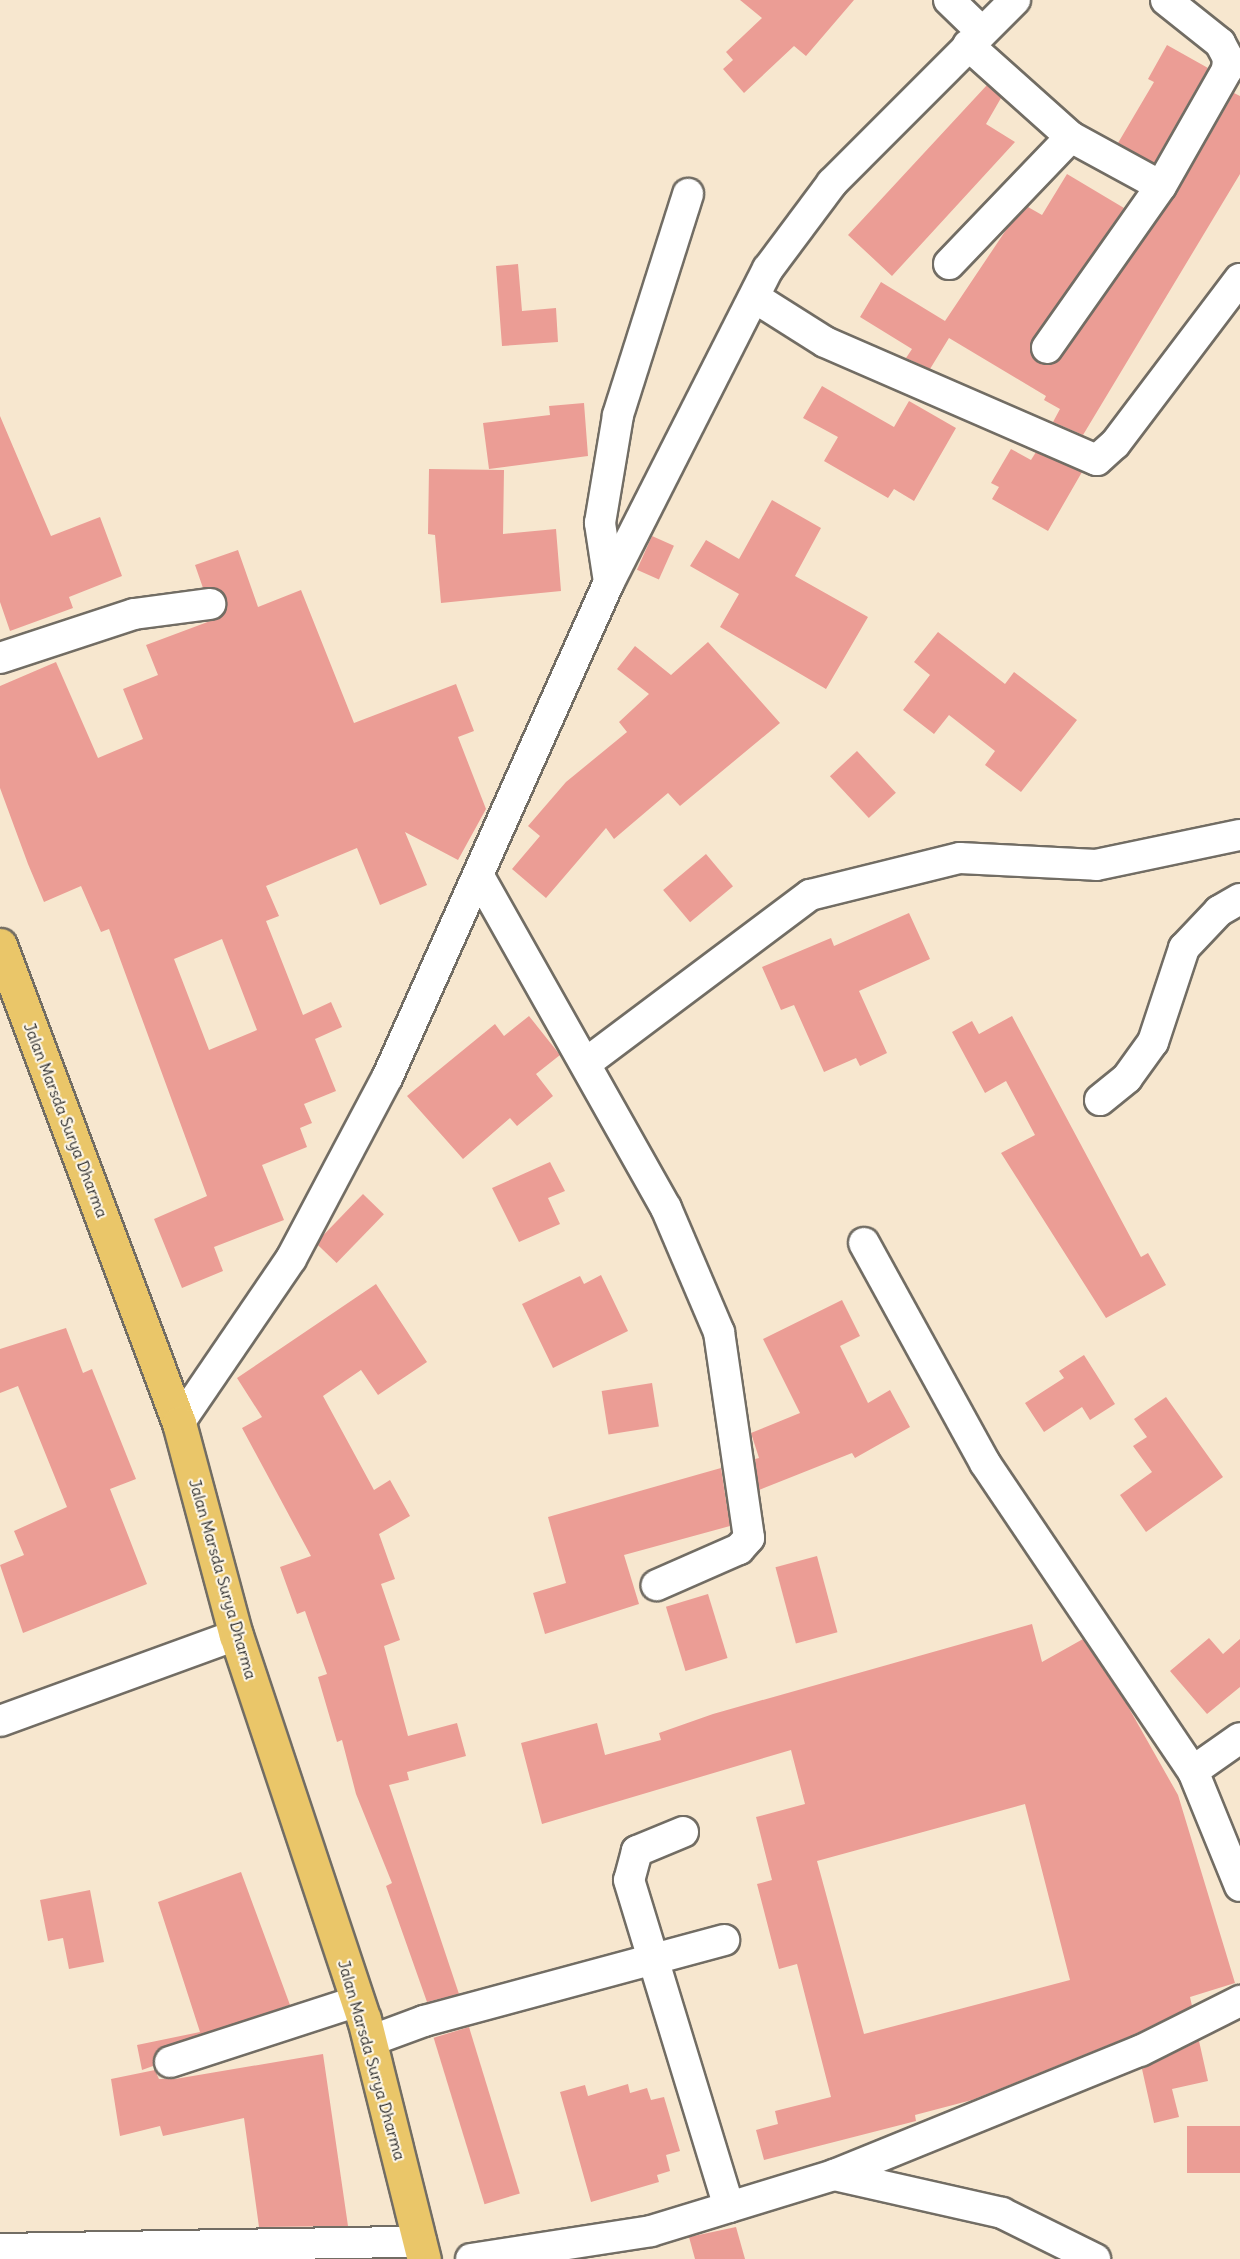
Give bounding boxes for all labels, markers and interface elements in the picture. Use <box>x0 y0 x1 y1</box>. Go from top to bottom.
street label: Jalan Marsda Surya Dharma <box>20 1020 112 1220</box>
street label: Jalan Marsda Surya Dharma <box>185 1477 261 1681</box>
street label: Jalan Marsda Surya Dharma <box>334 1958 410 2162</box>

